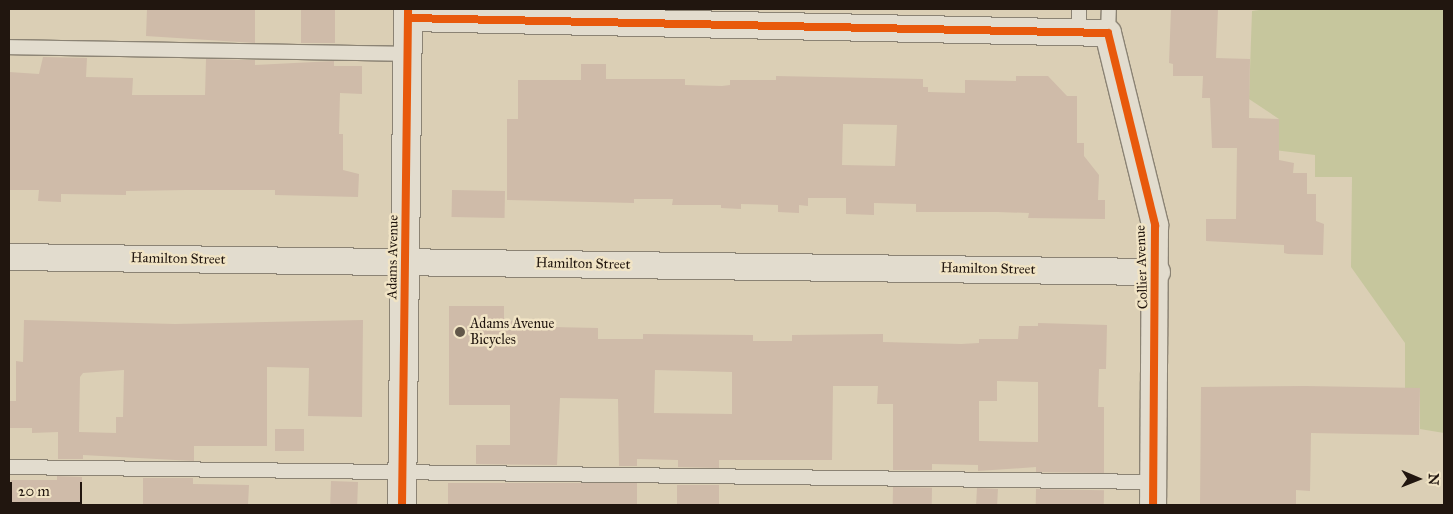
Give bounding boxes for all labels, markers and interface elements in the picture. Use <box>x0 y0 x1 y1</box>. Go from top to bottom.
street label: Adams Avenue <box>384 215 402 299</box>
street label: Collier Avenue <box>1132 225 1152 309</box>
street label: Hamilton Street <box>130 250 226 268</box>
street label: Hamilton Street <box>535 255 631 273</box>
street label: Hamilton Street <box>940 260 1036 278</box>
place label: Adams Avenue Bicycles <box>470 316 554 348</box>
marker: Adams Avenue Bicycles <box>454 326 466 338</box>
north arrow <box>1393 454 1443 504</box>
scale bar <box>12 472 85 504</box>
text: N <box>1425 473 1442 485</box>
text: 20 m <box>18 482 50 500</box>

